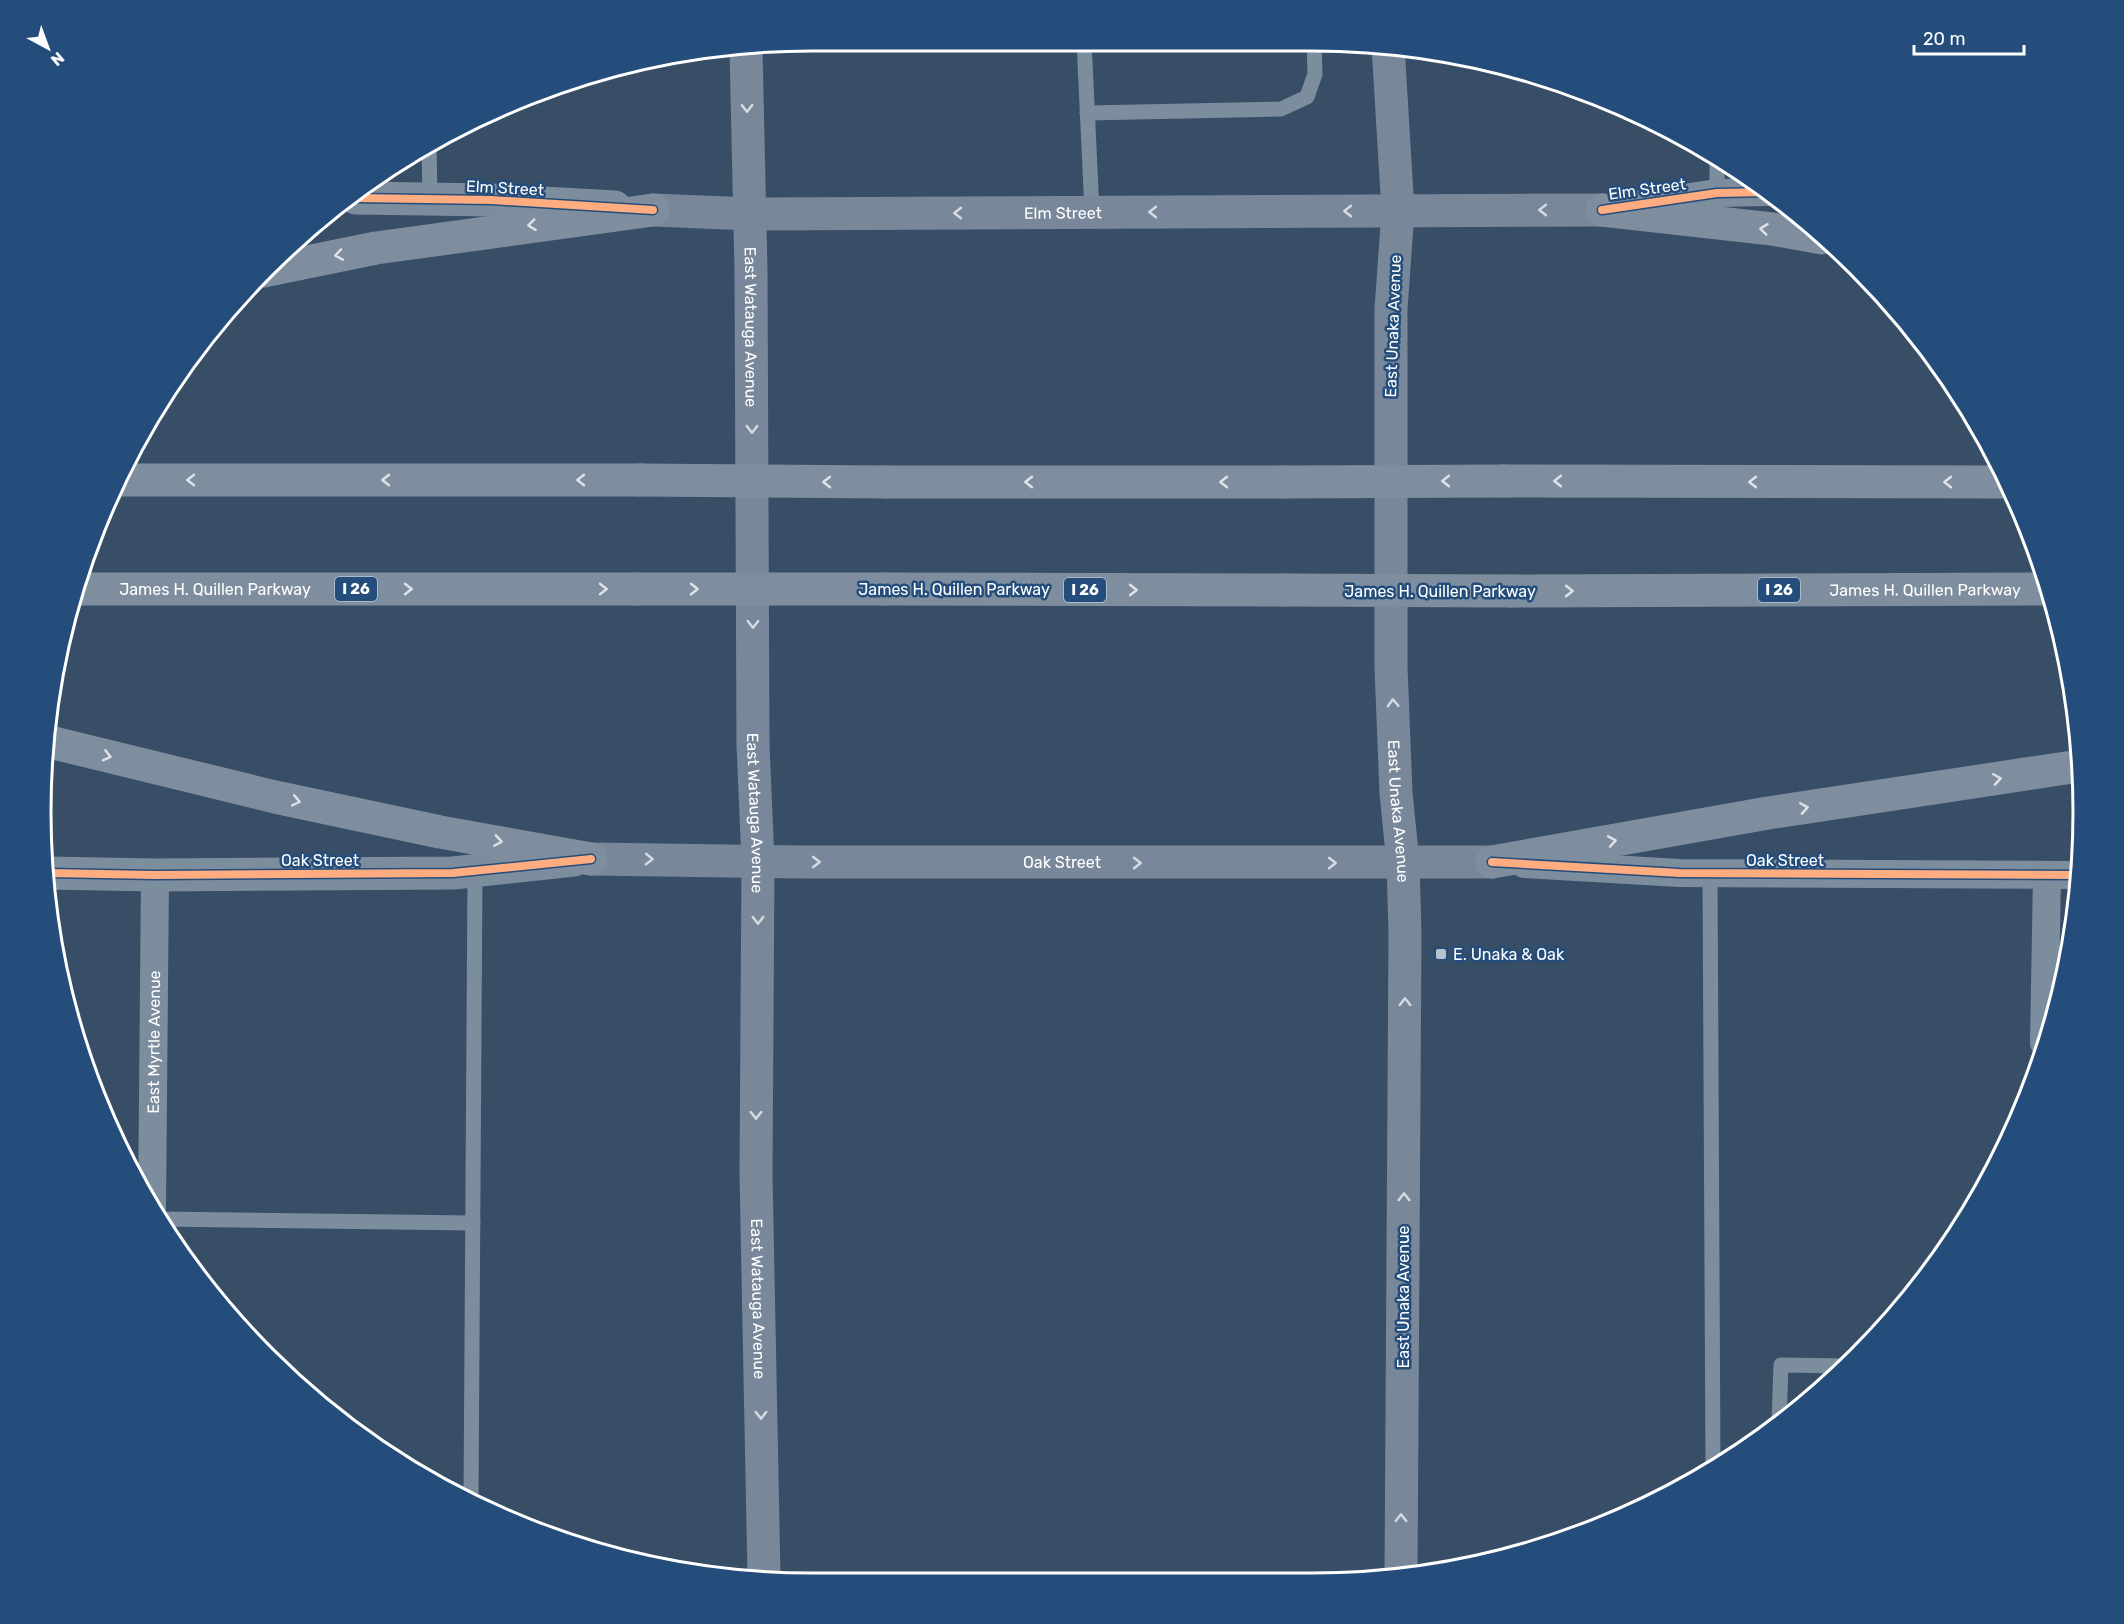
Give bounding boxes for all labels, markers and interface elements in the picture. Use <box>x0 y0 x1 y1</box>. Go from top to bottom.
north arrow <box>18 18 78 78</box>
scale bar <box>1914 18 2024 56</box>
text: 20 m <box>1923 28 1965 50</box>
text: N <box>47 48 68 70</box>
one-way arrow <box>741 103 753 112</box>
street label: Elm Street <box>1607 174 1687 204</box>
street label: Elm Street <box>466 176 544 200</box>
street label: Elm Street <box>1024 203 1102 222</box>
one-way arrow <box>1539 204 1548 216</box>
one-way arrow <box>1344 205 1353 217</box>
one-way arrow <box>1149 206 1158 218</box>
one-way arrow <box>954 207 963 219</box>
one-way arrow <box>528 219 537 231</box>
one-way arrow <box>1760 223 1769 235</box>
street label: East Watauga Avenue <box>741 246 761 407</box>
one-way arrow <box>335 248 345 261</box>
street label: East Unaka Avenue <box>1381 254 1405 398</box>
one-way arrow <box>746 424 758 433</box>
one-way arrow <box>187 474 196 486</box>
one-way arrow <box>382 474 391 486</box>
one-way arrow <box>577 474 586 486</box>
one-way arrow <box>823 475 832 488</box>
one-way arrow <box>1441 475 1450 487</box>
one-way arrow <box>1553 475 1562 487</box>
one-way arrow <box>1025 476 1034 488</box>
one-way arrow <box>1220 476 1229 488</box>
one-way arrow <box>1748 476 1757 488</box>
one-way arrow <box>1943 476 1952 488</box>
road number: I 26 <box>335 577 377 601</box>
road number: I 26 <box>1064 578 1106 602</box>
road number: I 26 <box>1758 578 1800 602</box>
street label: James H. Quillen Parkway <box>119 580 311 599</box>
street label: James H. Quillen Parkway <box>858 580 1050 599</box>
street label: James H. Quillen Parkway <box>1829 580 2021 599</box>
street label: James H. Quillen Parkway <box>1344 582 1536 601</box>
one-way arrow <box>404 583 413 595</box>
one-way arrow <box>599 583 608 595</box>
one-way arrow <box>690 583 699 595</box>
one-way arrow <box>1129 584 1138 596</box>
one-way arrow <box>1565 585 1574 597</box>
one-way arrow <box>747 619 759 628</box>
one-way arrow <box>1386 698 1399 707</box>
street label: East Watauga Avenue <box>743 733 768 893</box>
street label: East Unaka Avenue <box>1384 739 1413 883</box>
one-way arrow <box>101 749 111 762</box>
one-way arrow <box>1992 773 2001 785</box>
one-way arrow <box>291 794 301 807</box>
one-way arrow <box>1798 802 1808 815</box>
one-way arrow <box>493 834 503 847</box>
one-way arrow <box>1606 835 1616 848</box>
street label: Oak Street <box>281 851 359 870</box>
street label: Oak Street <box>1746 851 1824 870</box>
one-way arrow <box>645 853 654 866</box>
street label: Oak Street <box>1023 853 1101 872</box>
one-way arrow <box>812 856 821 868</box>
one-way arrow <box>1133 857 1142 869</box>
one-way arrow <box>1328 857 1337 869</box>
one-way arrow <box>751 916 764 925</box>
place label: E. Unaka & Oak <box>1453 945 1565 964</box>
marker: E. Unaka & Oak <box>1434 947 1448 961</box>
street label: East Myrtle Avenue <box>143 970 164 1114</box>
one-way arrow <box>1399 998 1411 1007</box>
one-way arrow <box>750 1111 762 1120</box>
one-way arrow <box>1397 1193 1410 1202</box>
street label: East Watauga Avenue <box>747 1218 770 1379</box>
street label: East Unaka Avenue <box>1394 1225 1413 1369</box>
one-way arrow <box>755 1411 767 1420</box>
one-way arrow <box>1395 1514 1407 1523</box>

